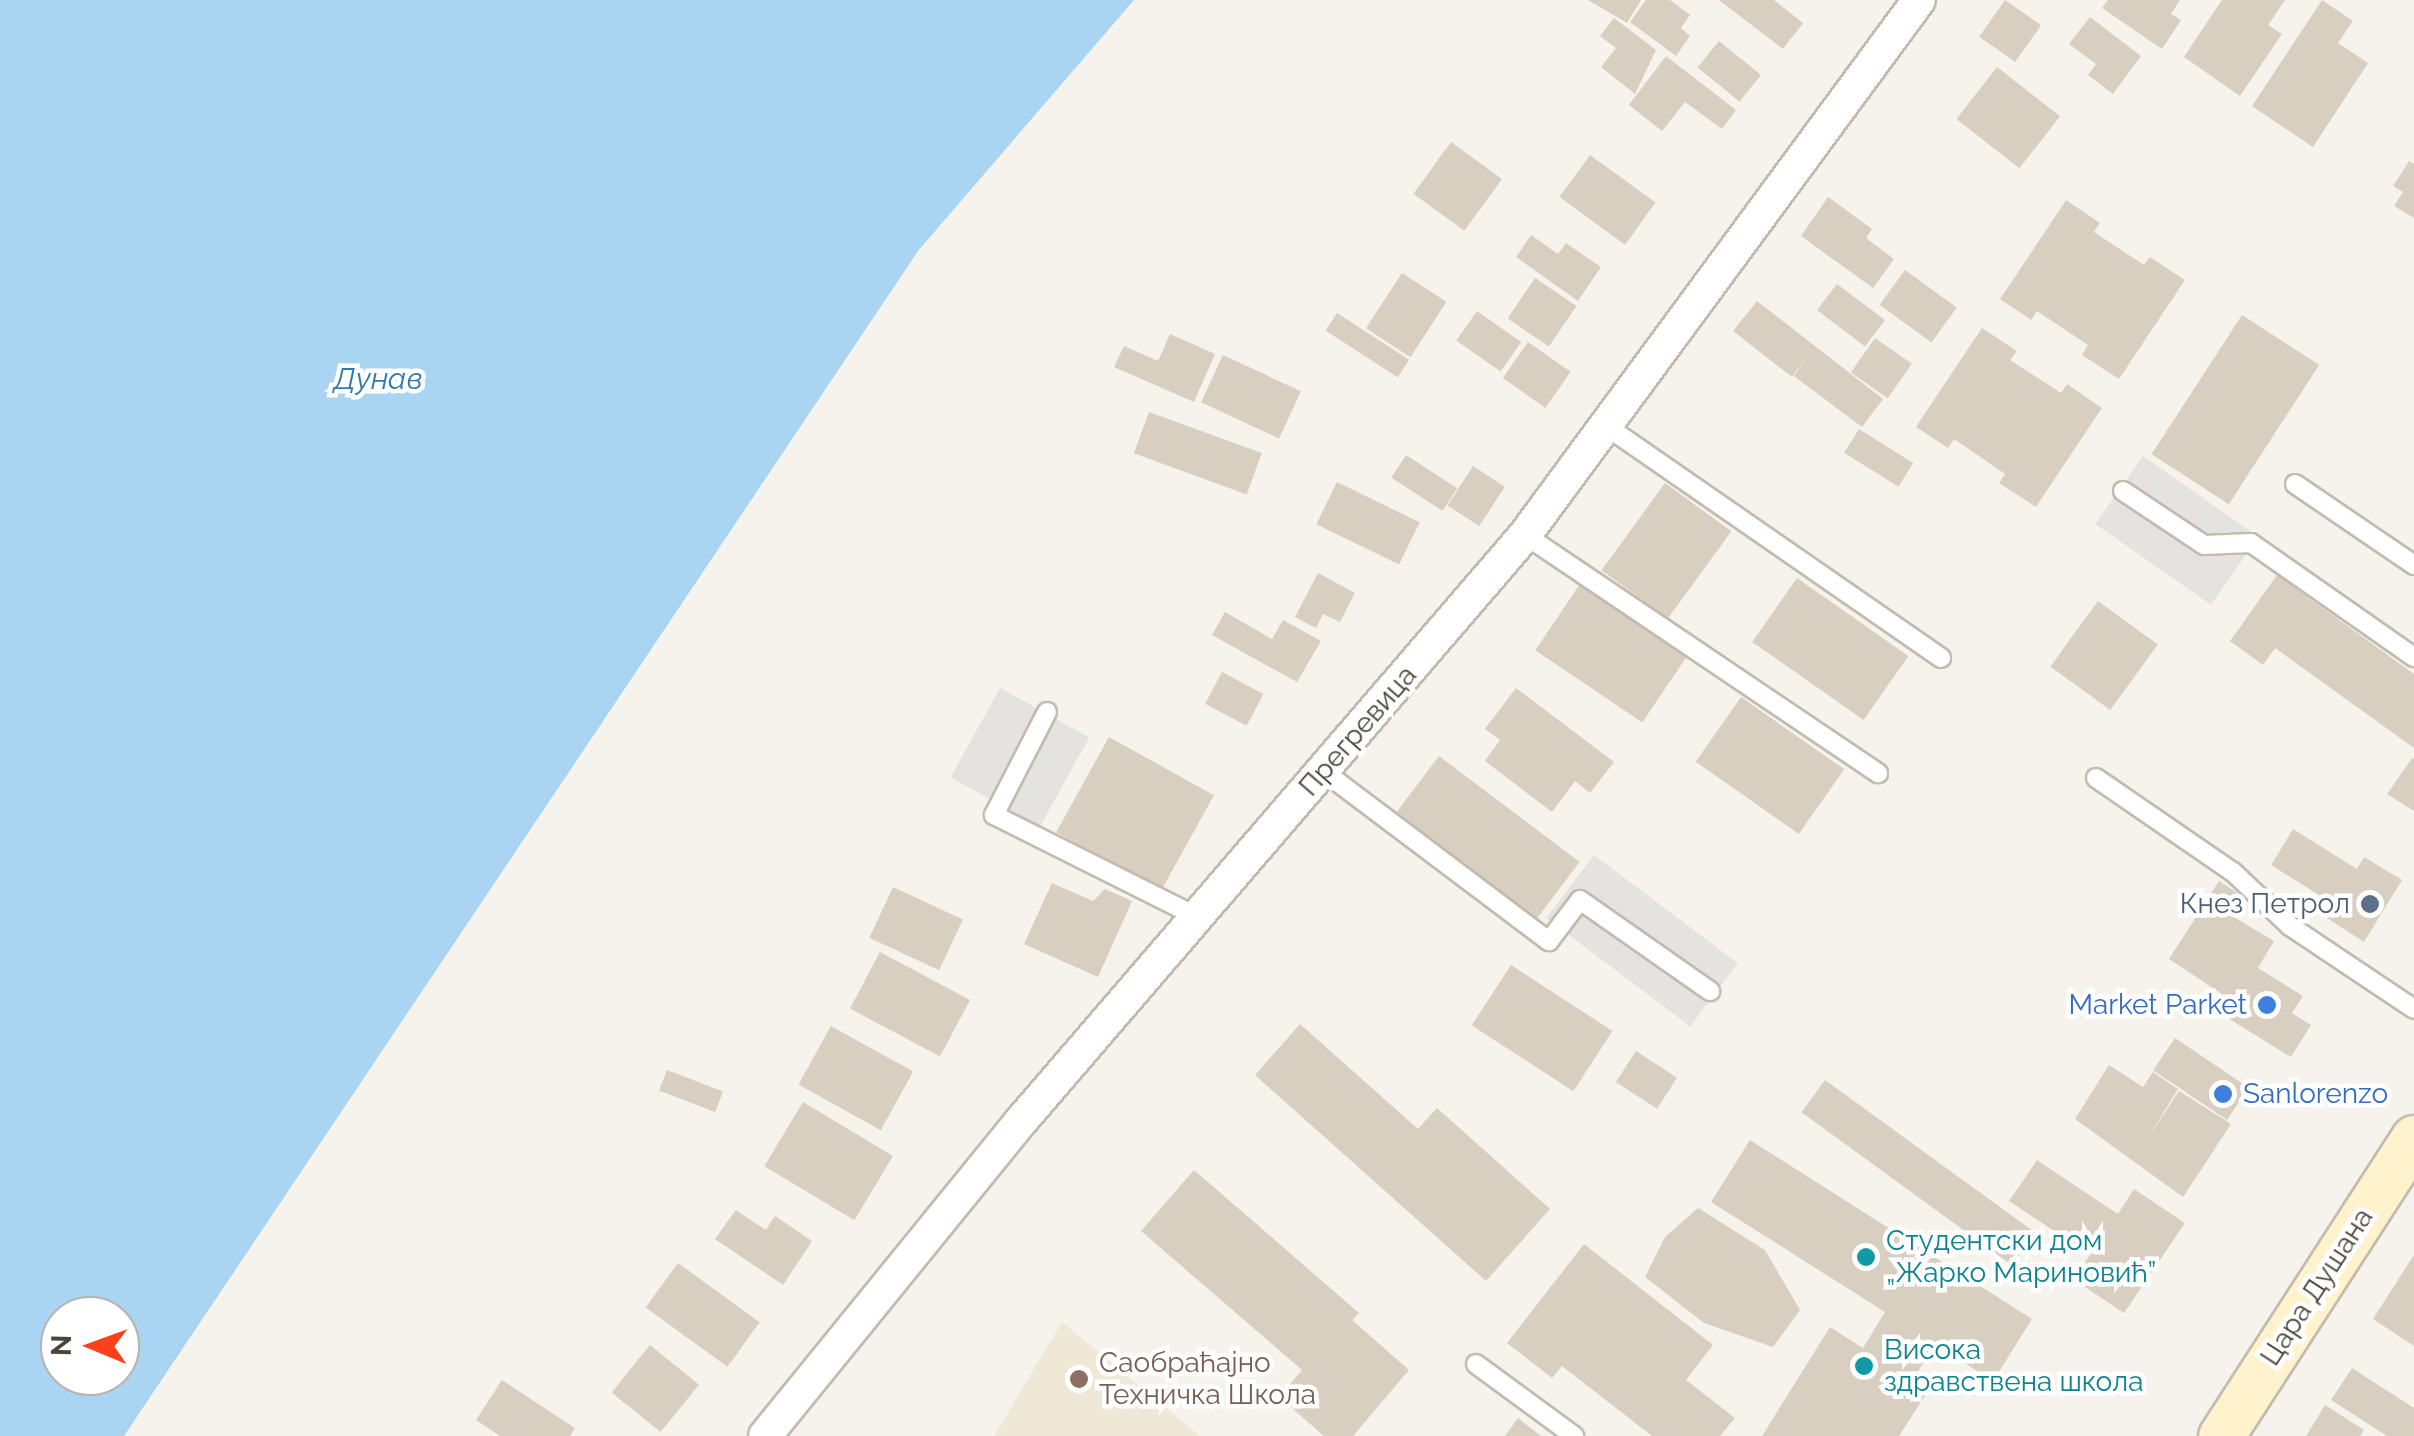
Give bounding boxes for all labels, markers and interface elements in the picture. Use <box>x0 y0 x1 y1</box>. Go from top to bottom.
water label: Дунав <box>333 361 423 397</box>
street label: Прегревица <box>1292 659 1424 803</box>
place label: Кнез Петрол <box>2180 887 2350 921</box>
marker: Кнез Петрол <box>2359 893 2381 915</box>
place label: Market Parket <box>2068 988 2247 1022</box>
marker: Market Parket <box>2256 994 2278 1016</box>
place label: Sanlorenzo <box>2243 1077 2388 1111</box>
marker: Sanlorenzo <box>2212 1083 2234 1105</box>
street label: Цара Душана <box>2254 1202 2380 1372</box>
place label: Студентски дом „Жарко Мариновић” <box>1886 1224 2156 1290</box>
marker: Студентски дом „Жарко Мариновић” <box>1855 1246 1877 1268</box>
north arrow <box>40 1296 140 1396</box>
place label: Висока здравствена школа <box>1884 1333 2143 1399</box>
text: N <box>45 1335 78 1356</box>
place label: Саобраћајно Техничка Школа <box>1099 1346 1316 1412</box>
marker: Висока здравствена школа <box>1853 1355 1875 1377</box>
marker: Саобраћајно Техничка Школа <box>1068 1368 1090 1390</box>

